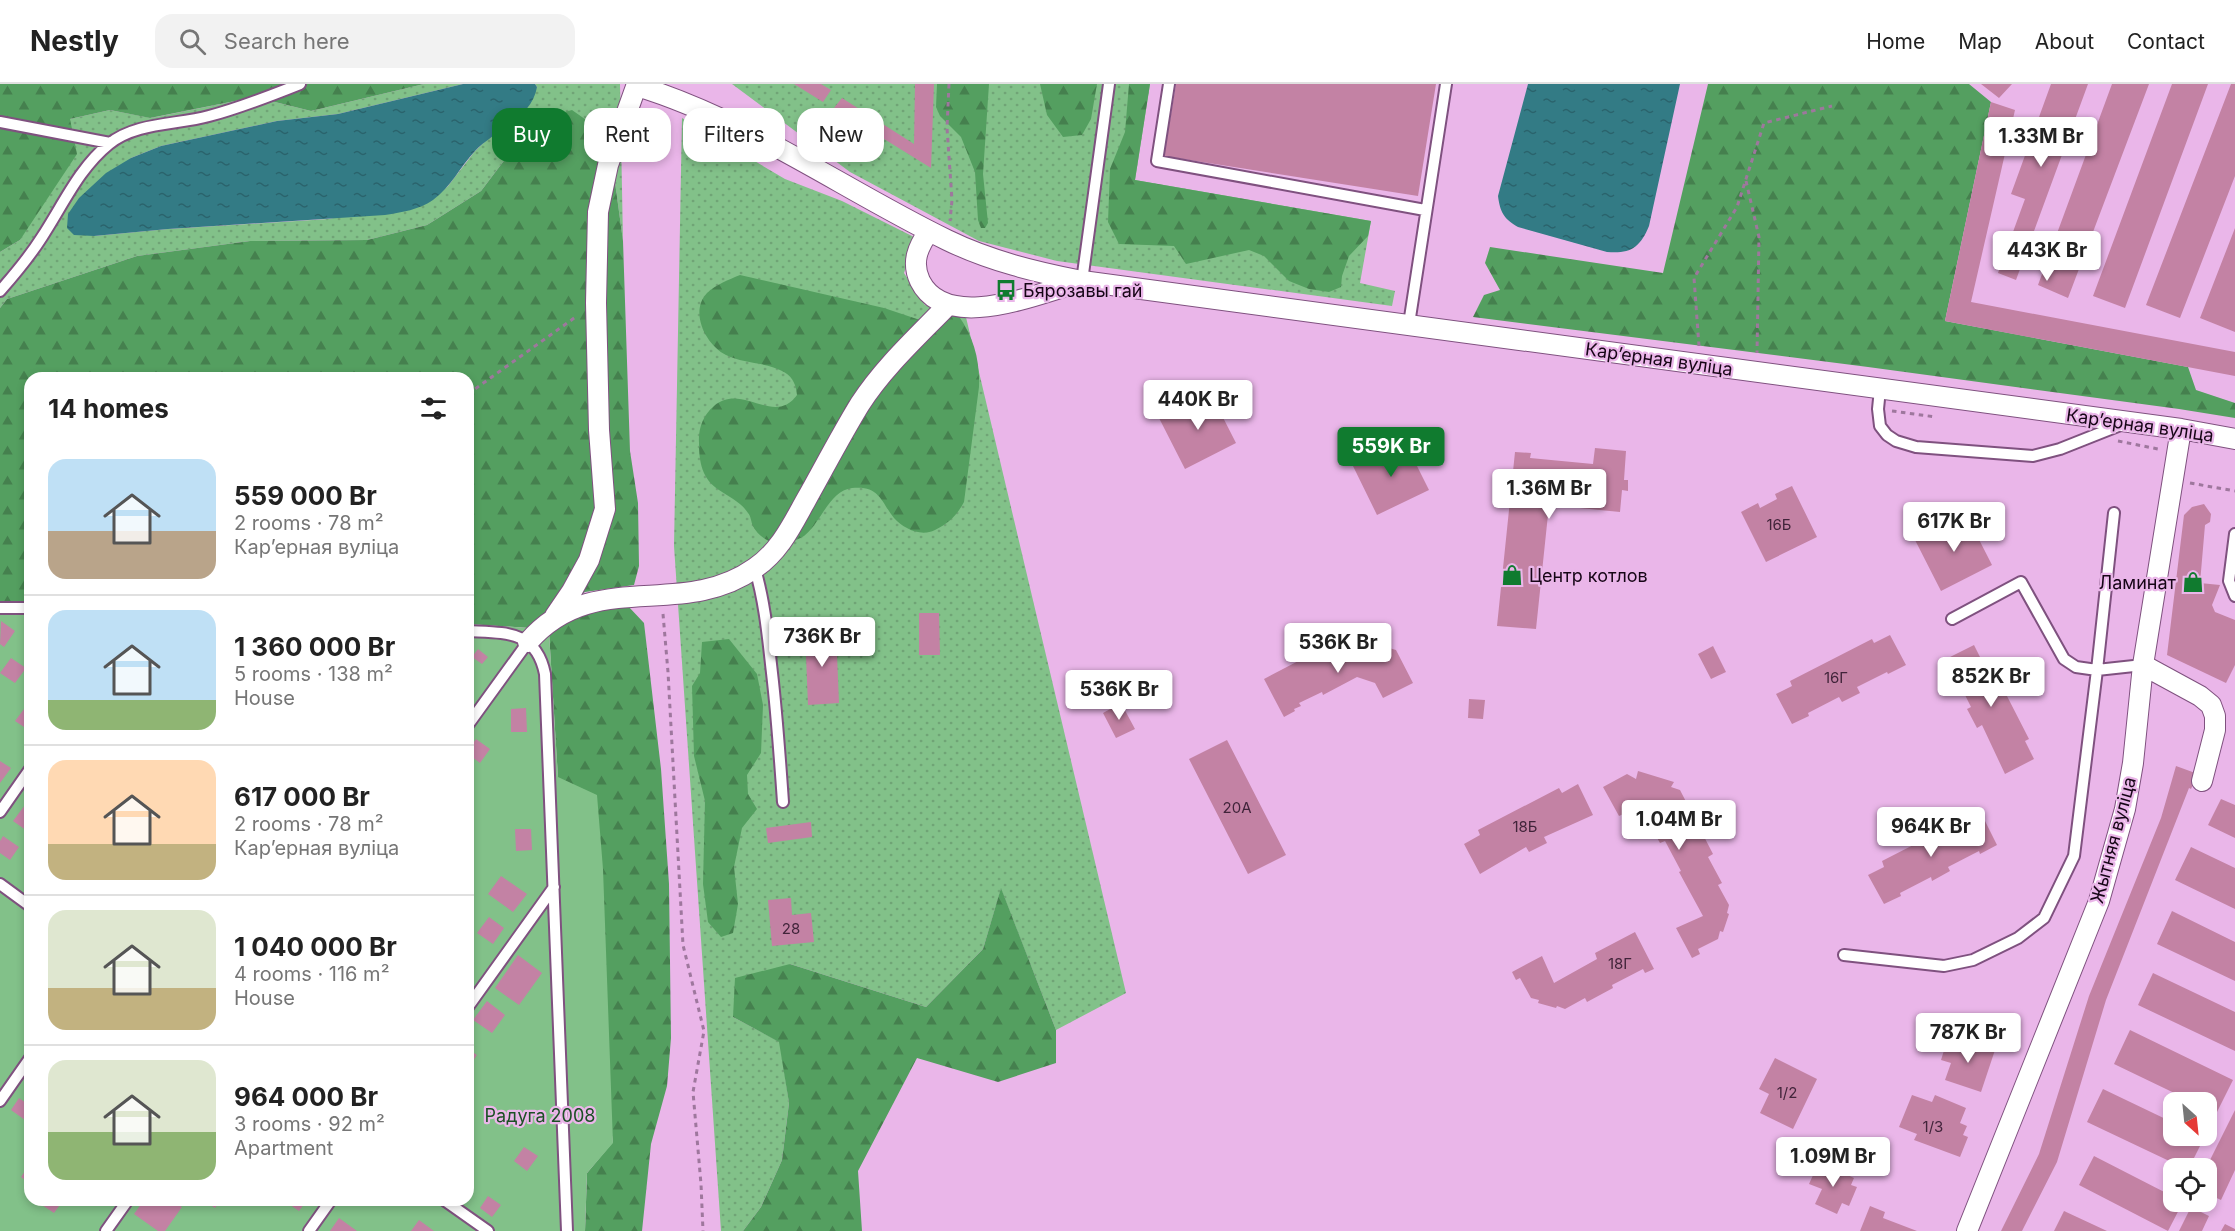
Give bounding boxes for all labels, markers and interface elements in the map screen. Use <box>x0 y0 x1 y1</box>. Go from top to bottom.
search box <box>155 14 575 68</box>
text: Nestly <box>30 24 119 58</box>
icon: search <box>176 25 209 58</box>
text: Search here <box>224 28 350 54</box>
text: Home <box>1866 29 1925 54</box>
text: Map <box>1958 29 2002 54</box>
text: About <box>2035 29 2094 54</box>
text: Contact <box>2127 29 2205 54</box>
chip: Buy <box>492 108 572 162</box>
chip: Rent <box>584 108 671 162</box>
chip: Filters <box>683 108 785 162</box>
chip: New <box>797 108 884 162</box>
pin: 1.33M Br <box>1979 117 2103 168</box>
text: 1.33M Br <box>1998 124 2084 148</box>
pin: 443K Br <box>1992 231 2102 282</box>
text: 443K Br <box>2007 238 2087 262</box>
bus stop icon: Бярозавы гай <box>994 278 1018 302</box>
place label: Бярозавы гай <box>1023 280 1143 301</box>
street label: Карʼерная вуліца <box>1584 338 1734 380</box>
pin: 440K Br <box>1143 380 1253 431</box>
text: 440K Br <box>1157 387 1239 411</box>
icon: filters <box>417 392 450 425</box>
text: 14 homes <box>48 393 169 424</box>
street label: Карʼерная вуліца <box>2065 404 2215 446</box>
pin: 559K Br <box>1336 427 1446 478</box>
text: 559K Br <box>1351 434 1431 458</box>
pin: 1.36M Br <box>1487 469 1611 520</box>
text: 1.36M Br <box>1506 476 1592 500</box>
text: 559 000 Br <box>234 480 377 511</box>
icon: home <box>96 483 168 555</box>
pin: 617K Br <box>1899 502 2009 553</box>
text: 617K Br <box>1917 509 1991 533</box>
text: 2 rooms · 78 m² <box>234 511 383 535</box>
house number: 16Б <box>1766 515 1792 534</box>
text: Карʼерная вуліца <box>234 535 399 559</box>
shop icon: Центр котлов <box>1500 563 1524 587</box>
place label: Центр котлов <box>1529 565 1648 586</box>
shop icon: Ламинат <box>2181 570 2205 594</box>
place label: Ламинат <box>2099 572 2177 593</box>
pin: 736K Br <box>767 617 877 668</box>
pin: 536K Br <box>1283 623 1393 674</box>
text: 736K Br <box>783 624 861 648</box>
text: 536K Br <box>1298 630 1378 654</box>
text: 1 360 000 Br <box>234 631 395 662</box>
icon: home <box>96 634 168 706</box>
pin: 852K Br <box>1936 657 2046 708</box>
text: 5 rooms · 138 m² <box>234 662 393 686</box>
text: 852K Br <box>1952 664 2030 688</box>
house number: 16Г <box>1824 668 1848 687</box>
pin: 536K Br <box>1064 670 1174 721</box>
text: 536K Br <box>1079 677 1159 701</box>
text: House <box>234 686 295 710</box>
street label: Жытняя вуліца <box>2086 775 2140 905</box>
text: 617 000 Br <box>234 781 370 812</box>
icon: home <box>96 784 168 856</box>
house number: 20А <box>1223 798 1251 817</box>
pin: 1.04M Br <box>1617 800 1741 851</box>
text: 1.04M Br <box>1636 807 1722 831</box>
pin: 964K Br <box>1876 807 1986 858</box>
text: 2 rooms · 78 m² <box>234 812 383 836</box>
text: 964K Br <box>1891 814 1971 838</box>
house number: 18Б <box>1512 817 1538 836</box>
text: Карʼерная вуліца <box>234 836 399 860</box>
house number: 28 <box>782 919 800 938</box>
text: 1 040 000 Br <box>234 931 397 962</box>
icon: home <box>96 934 168 1006</box>
house number: 18Г <box>1608 954 1632 973</box>
text: 4 rooms · 116 m² <box>234 962 389 986</box>
text: House <box>234 986 295 1010</box>
pin: 787K Br <box>1913 1013 2023 1064</box>
text: 787K Br <box>1930 1020 2006 1044</box>
text: 964 000 Br <box>234 1081 378 1112</box>
house number: 1/2 <box>1777 1083 1797 1102</box>
icon: home <box>96 1084 168 1156</box>
north arrow <box>2163 1092 2217 1146</box>
map controls <box>2163 1092 2217 1212</box>
park label: Радуга 2008 <box>485 1105 595 1126</box>
text: 3 rooms · 92 m² <box>234 1112 385 1136</box>
house number: 1/3 <box>1923 1117 1943 1136</box>
text: Apartment <box>234 1136 333 1160</box>
pin: 1.09M Br <box>1771 1137 1895 1188</box>
text: 1.09M Br <box>1790 1144 1876 1168</box>
button: locate <box>2163 1158 2217 1212</box>

